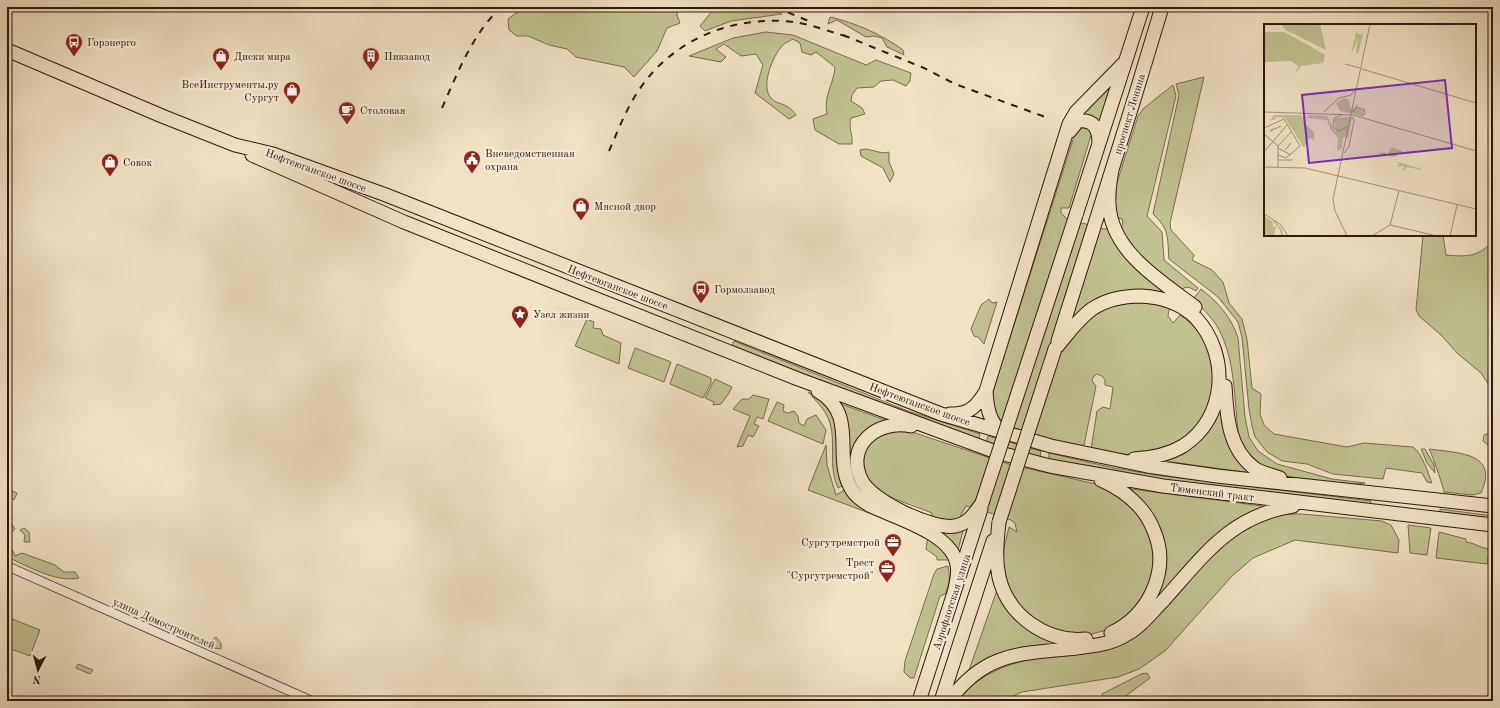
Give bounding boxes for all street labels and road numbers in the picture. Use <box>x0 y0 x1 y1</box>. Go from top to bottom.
street label: проспект Ленина <box>1113 72 1148 156</box>
street label: Нефтеюганское шоссе <box>263 148 368 195</box>
street label: Нефтеюганское шоссе <box>566 264 669 313</box>
street label: Нефтеюганское шоссе <box>867 382 972 429</box>
street label: Тюменский тракт <box>1169 483 1255 504</box>
street label: Аэрофлотская улица <box>932 552 973 652</box>
street label: улица Домостроителей <box>111 597 216 652</box>

